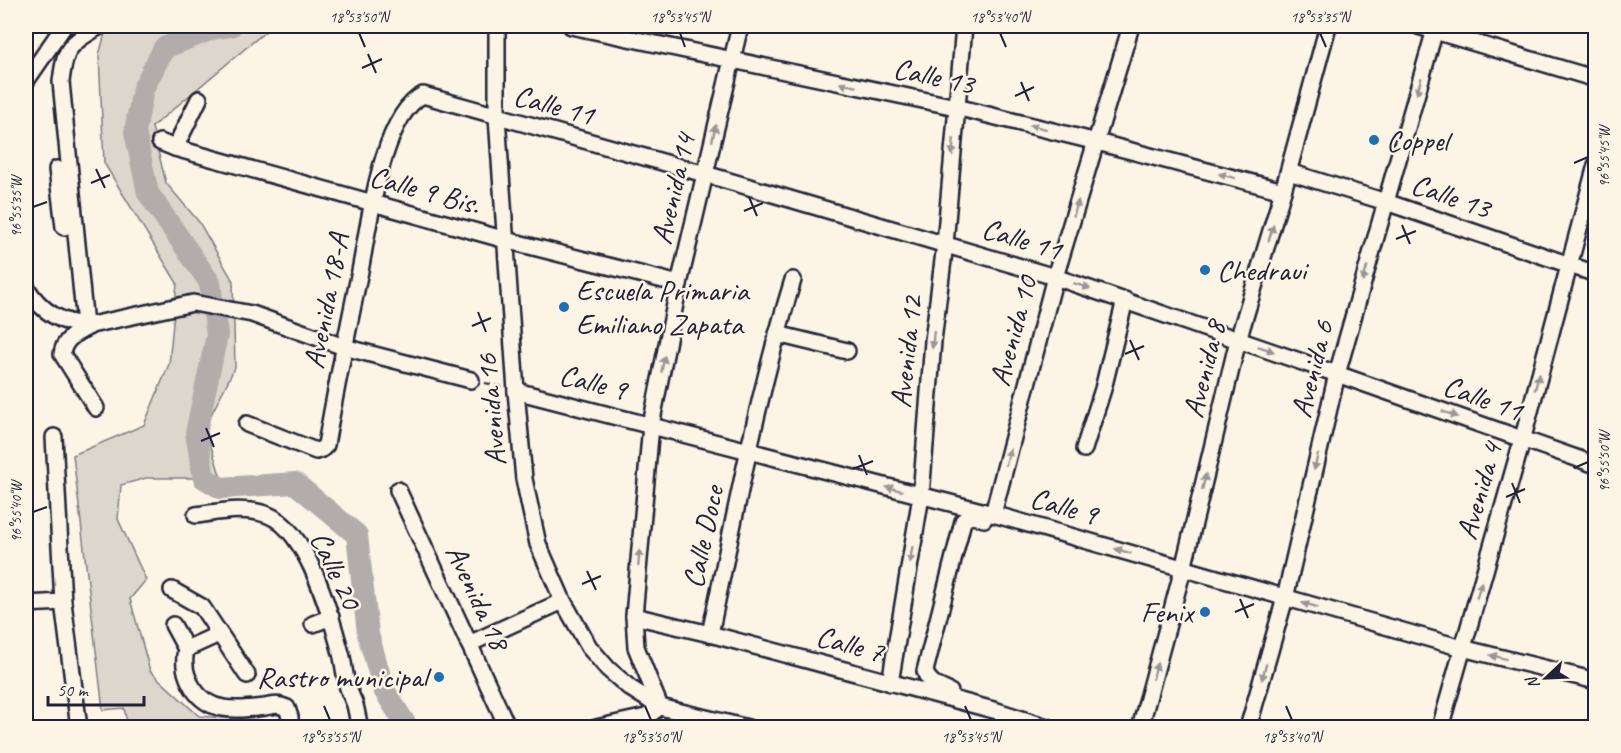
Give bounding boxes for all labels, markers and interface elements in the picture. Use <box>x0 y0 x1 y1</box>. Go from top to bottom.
text: 18°53'50"N <box>329 8 392 27</box>
text: 18°53'45"N <box>650 8 713 27</box>
text: 18°53'40"N <box>970 8 1033 27</box>
text: 18°53'35"N <box>1290 8 1353 27</box>
street label: Calle 13 <box>890 49 980 104</box>
street label: Calle 11 <box>510 76 600 134</box>
one-way arrow <box>1414 77 1423 95</box>
one-way arrow <box>838 80 857 89</box>
place label: Coppel <box>1386 121 1453 159</box>
one-way arrow <box>1029 122 1047 132</box>
text: 96°55'45"W <box>1595 123 1614 187</box>
one-way arrow <box>710 124 720 142</box>
street label: Avenida 14 <box>642 128 705 248</box>
marker: Coppel <box>1367 133 1381 147</box>
one-way arrow <box>948 137 958 156</box>
street label: Calle 9 Bis. <box>366 157 484 223</box>
street label: Calle 13 <box>1406 165 1498 228</box>
one-way arrow <box>1218 171 1236 180</box>
text: 96°55'35"W <box>7 173 26 237</box>
one-way arrow <box>1072 199 1081 217</box>
street label: Calle 11 <box>978 209 1068 270</box>
one-way arrow <box>1266 224 1276 242</box>
street label: Avenida 18-A <box>294 228 358 372</box>
place label: Chedraui <box>1217 251 1310 289</box>
marker: Chedraui <box>1198 263 1212 277</box>
one-way arrow <box>1360 265 1369 283</box>
street label: Avenida 10 <box>980 270 1046 390</box>
place label: Escuela Primaria Emiliano Zapata <box>576 271 750 343</box>
one-way arrow <box>1073 282 1091 291</box>
street label: Avenida 12 <box>881 292 931 410</box>
marker: Escuela Primaria Emiliano Zapata <box>557 300 571 314</box>
street label: Avenida 8 <box>1174 314 1235 421</box>
street label: Avenida 6 <box>1282 315 1343 421</box>
one-way arrow <box>928 331 938 350</box>
one-way arrow <box>1257 345 1275 355</box>
street label: Avenida 16 <box>467 351 515 467</box>
street label: Calle 9 <box>555 355 633 409</box>
one-way arrow <box>659 355 668 374</box>
street label: Calle 11 <box>1438 366 1529 430</box>
one-way arrow <box>1533 373 1543 392</box>
one-way arrow <box>1441 410 1459 420</box>
text: 96°55'50"W <box>1595 428 1614 492</box>
street label: Avenida 4 <box>1447 436 1512 544</box>
one-way arrow <box>1003 448 1013 466</box>
one-way arrow <box>1311 453 1320 472</box>
one-way arrow <box>1200 473 1209 492</box>
text: 96°55'40"W <box>7 478 26 542</box>
street label: Calle 9 <box>1026 478 1104 534</box>
street label: Calle Doce <box>674 480 733 591</box>
one-way arrow <box>885 483 903 493</box>
street label: Calle 20 <box>302 525 371 617</box>
street label: Avenida 18 <box>437 538 520 658</box>
one-way arrow <box>906 546 915 565</box>
one-way arrow <box>1114 546 1132 555</box>
one-way arrow <box>634 548 644 567</box>
one-way arrow <box>1475 581 1484 599</box>
place label: Fenix <box>1141 593 1196 631</box>
one-way arrow <box>1301 600 1319 609</box>
marker: Fenix <box>1198 605 1212 619</box>
street label: Calle 7 <box>812 617 889 672</box>
north arrow <box>1516 648 1576 708</box>
one-way arrow <box>1489 651 1507 661</box>
place label: Rastro municipal <box>257 658 432 696</box>
one-way arrow <box>1151 662 1160 680</box>
one-way arrow <box>1259 663 1268 681</box>
scale bar <box>48 669 144 707</box>
marker: Rastro municipal <box>432 670 446 684</box>
text: N <box>1521 672 1544 692</box>
text: 50 m <box>57 679 90 701</box>
text: 18°53'55"N <box>300 728 363 747</box>
text: 18°53'50"N <box>621 728 684 747</box>
text: 18°53'45"N <box>941 728 1004 747</box>
text: 18°53'40"N <box>1262 728 1325 747</box>

